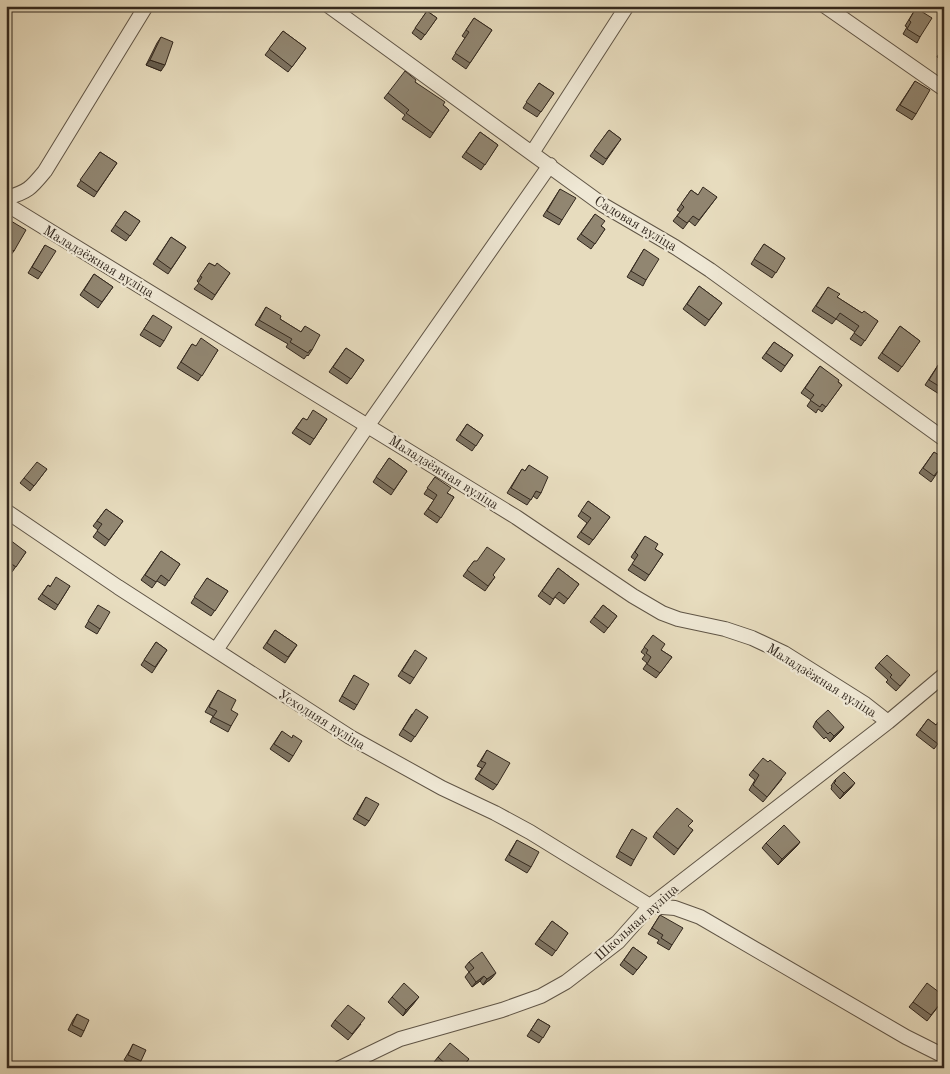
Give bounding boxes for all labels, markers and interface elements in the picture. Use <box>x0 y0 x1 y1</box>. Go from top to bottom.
street label: Садовая вуліца <box>592 194 679 254</box>
street label: Маладзёжная вуліца <box>41 223 156 301</box>
street label: Маладзёжная вуліца <box>386 433 501 512</box>
street label: Маладзёжная вуліца <box>764 641 879 720</box>
street label: Усходняя вуліца <box>275 687 368 752</box>
street label: Школьная вуліца <box>592 882 681 964</box>

